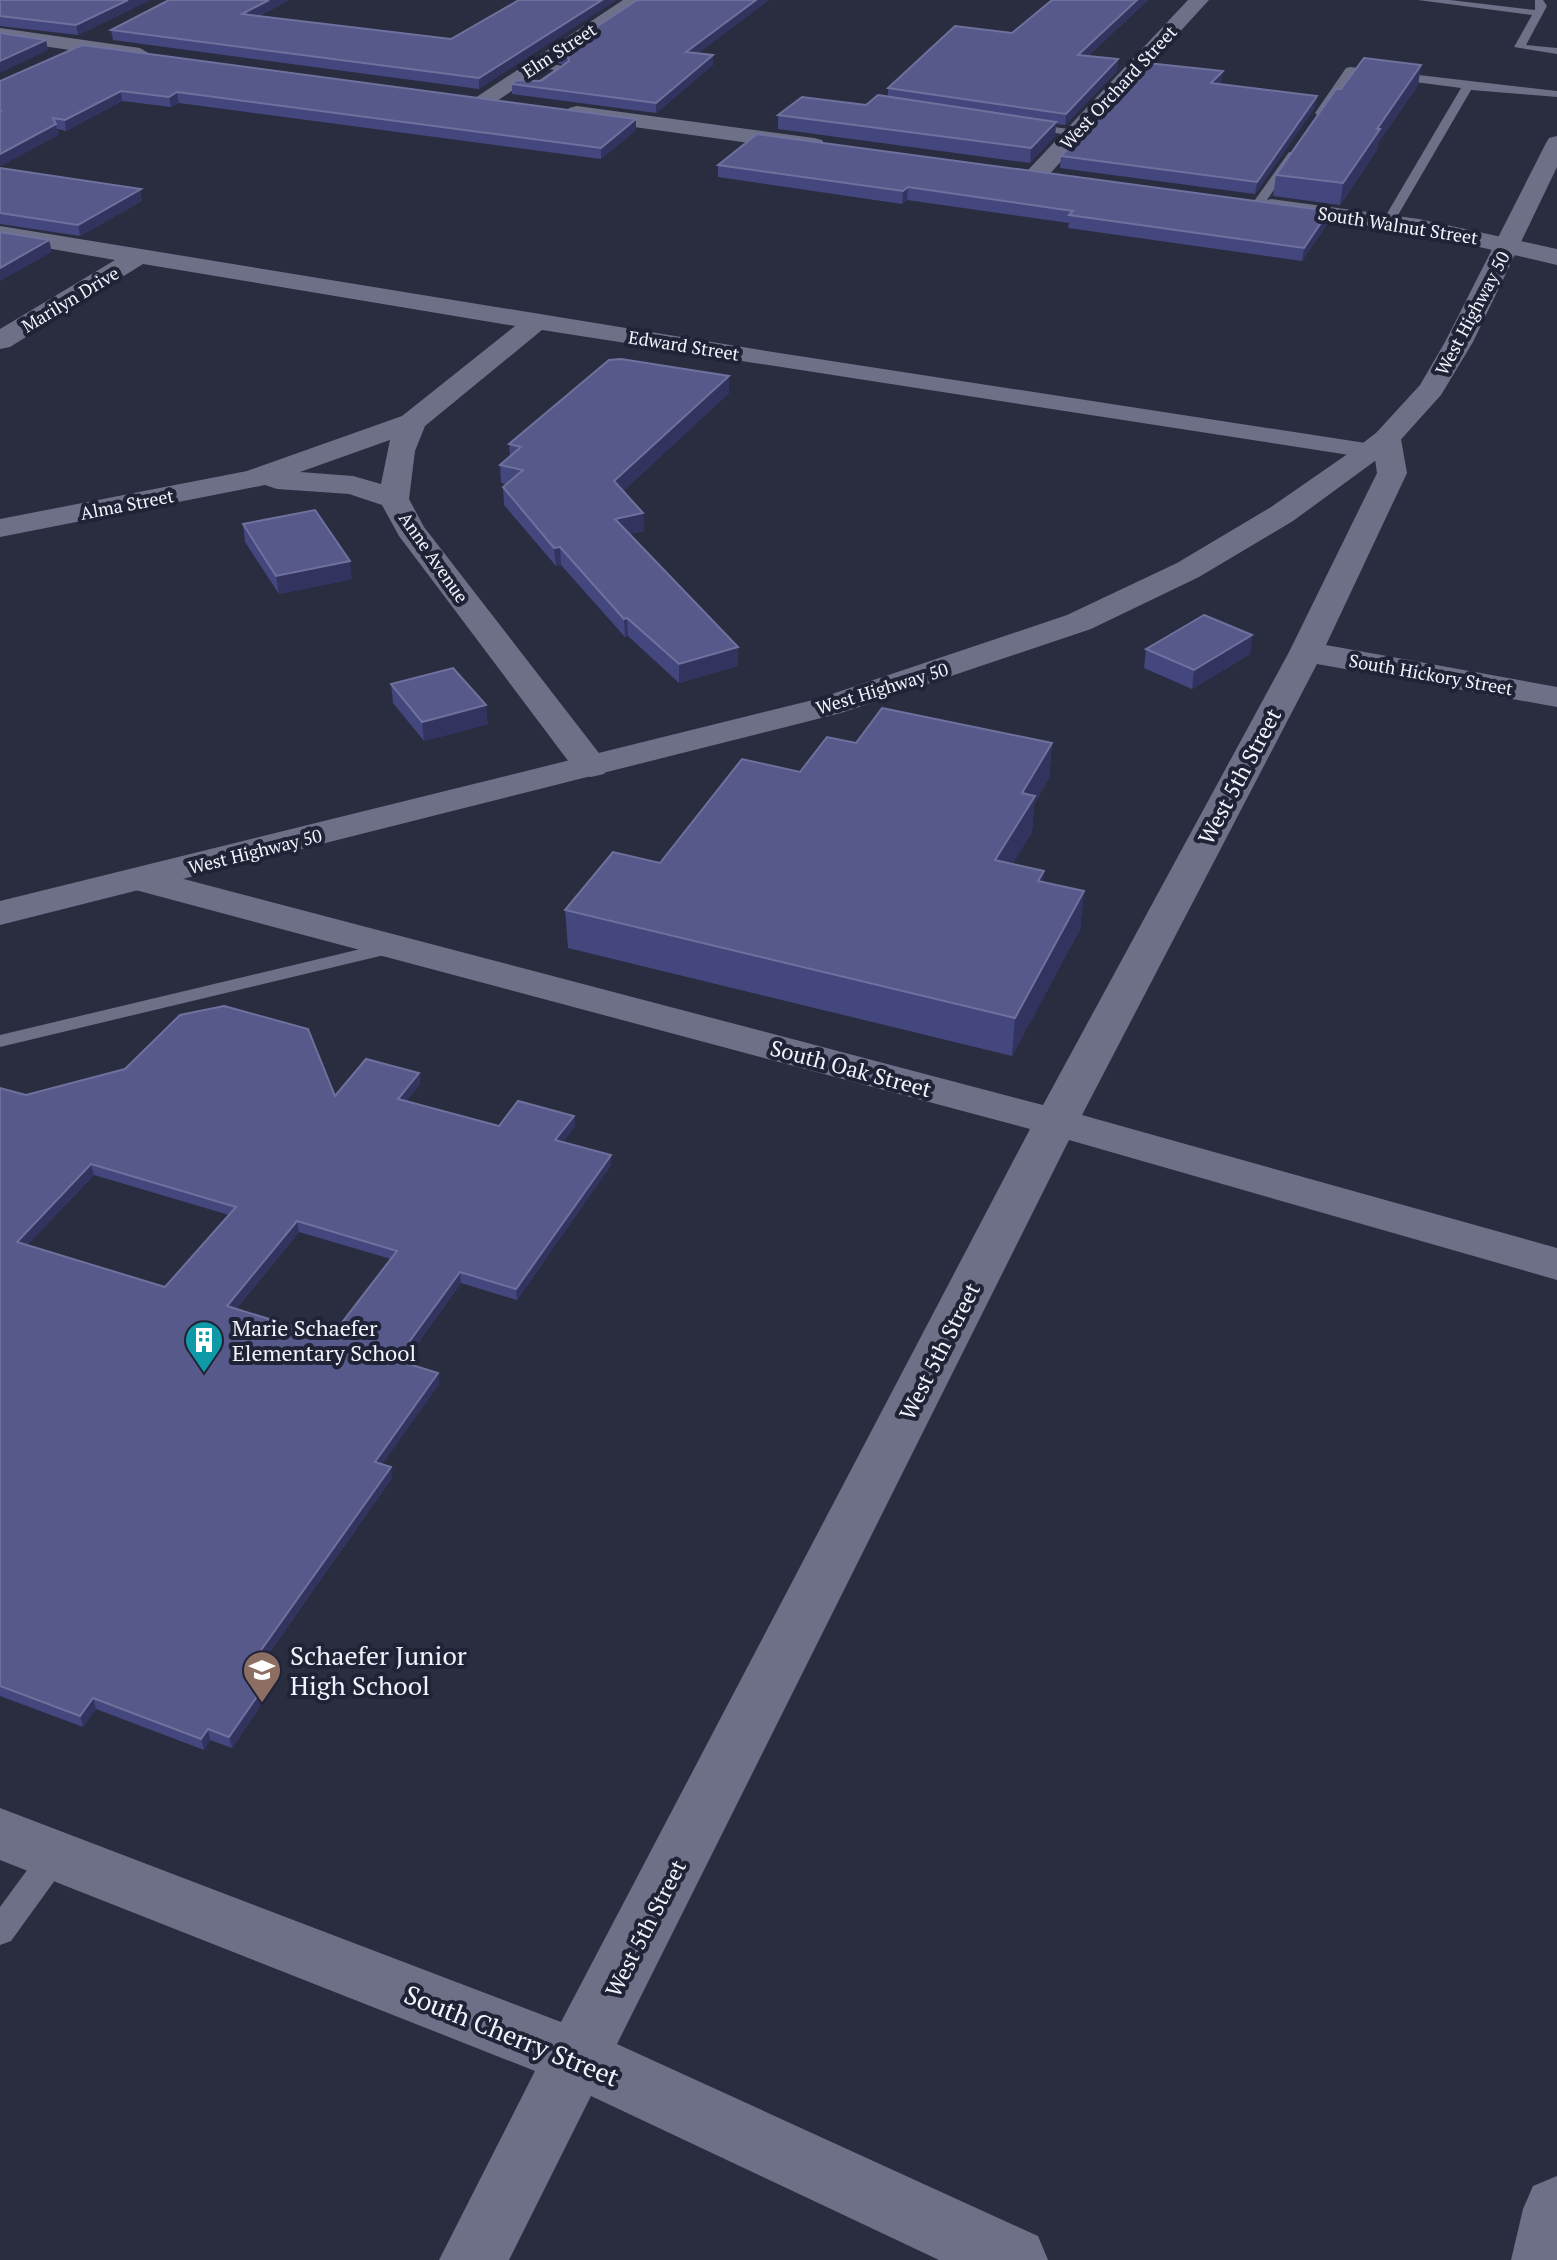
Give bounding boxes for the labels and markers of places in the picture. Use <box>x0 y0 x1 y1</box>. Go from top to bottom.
place label: Marie Schaefer Elementary School <box>232 1313 416 1367</box>
building icon: Marie Schaefer Elementary School <box>183 1319 225 1374</box>
place label: Schaefer Junior High School <box>290 1638 467 1702</box>
school or university icon: Schaefer Junior High School <box>241 1649 283 1704</box>

